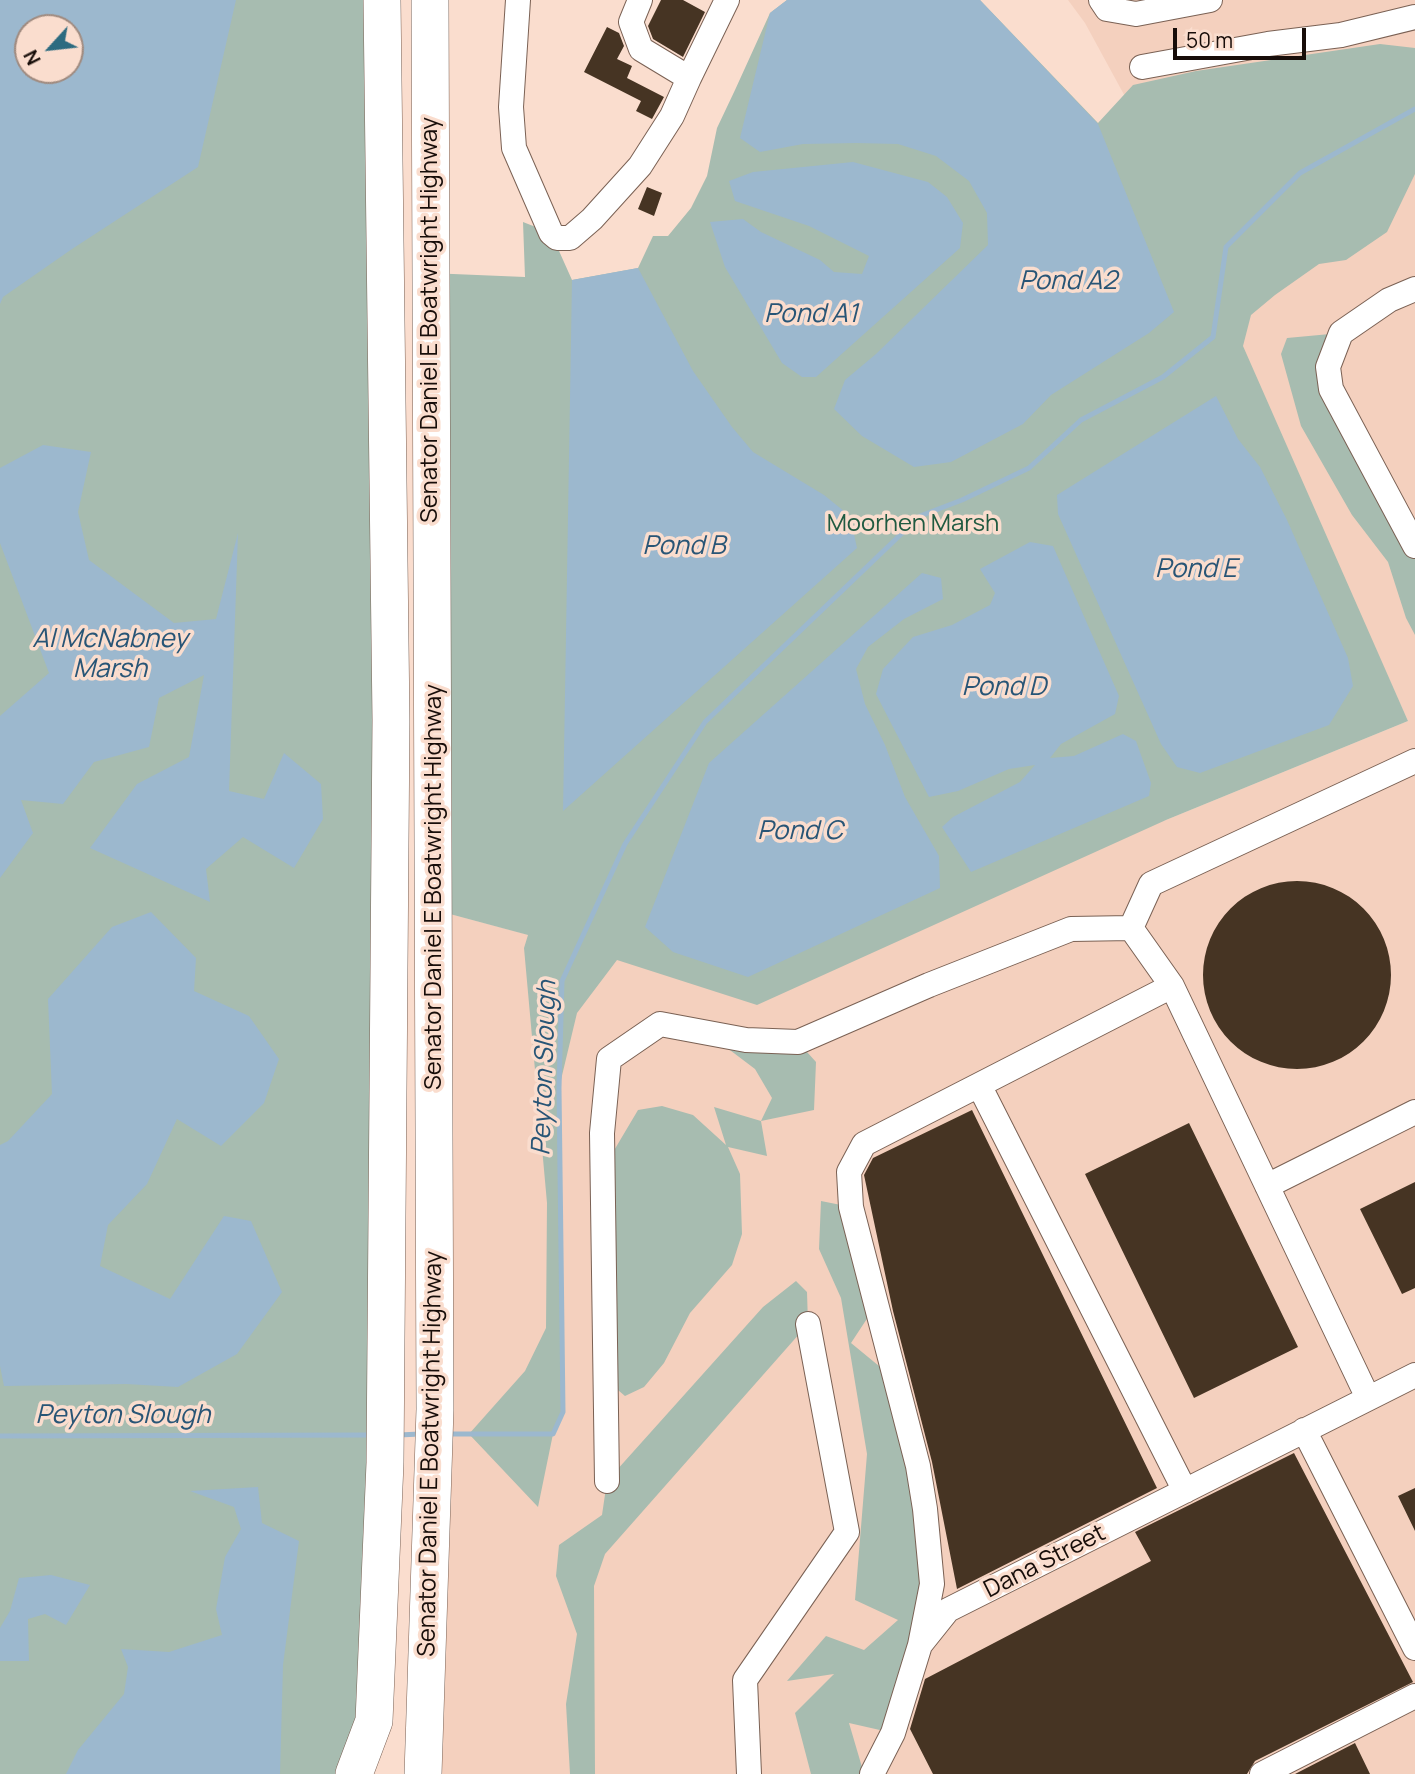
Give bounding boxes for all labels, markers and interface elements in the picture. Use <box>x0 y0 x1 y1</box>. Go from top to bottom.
north arrow <box>14 14 84 84</box>
scale bar <box>1177 14 1310 58</box>
text: 50 m <box>1186 26 1233 54</box>
text: N <box>17 46 47 70</box>
street label: Senator Daniel E Boatwright Highway <box>416 117 444 523</box>
water label: Pond A2 <box>1019 266 1117 298</box>
water label: Pond A1 <box>764 299 858 331</box>
park label: Moorhen Marsh <box>827 510 999 538</box>
water label: Pond B <box>643 531 725 563</box>
water label: Pond E <box>1155 554 1237 586</box>
water label: Al McNabney Marsh <box>32 624 188 686</box>
water label: Pond D <box>962 672 1046 704</box>
street label: Senator Daniel E Boatwright Highway <box>420 684 448 1090</box>
water label: Pond C <box>757 816 843 848</box>
water label: Peyton Slough <box>526 980 564 1156</box>
street label: Senator Daniel E Boatwright Highway <box>413 1251 449 1657</box>
water label: Peyton Slough <box>36 1400 210 1432</box>
street label: Dana Street <box>980 1519 1110 1605</box>

